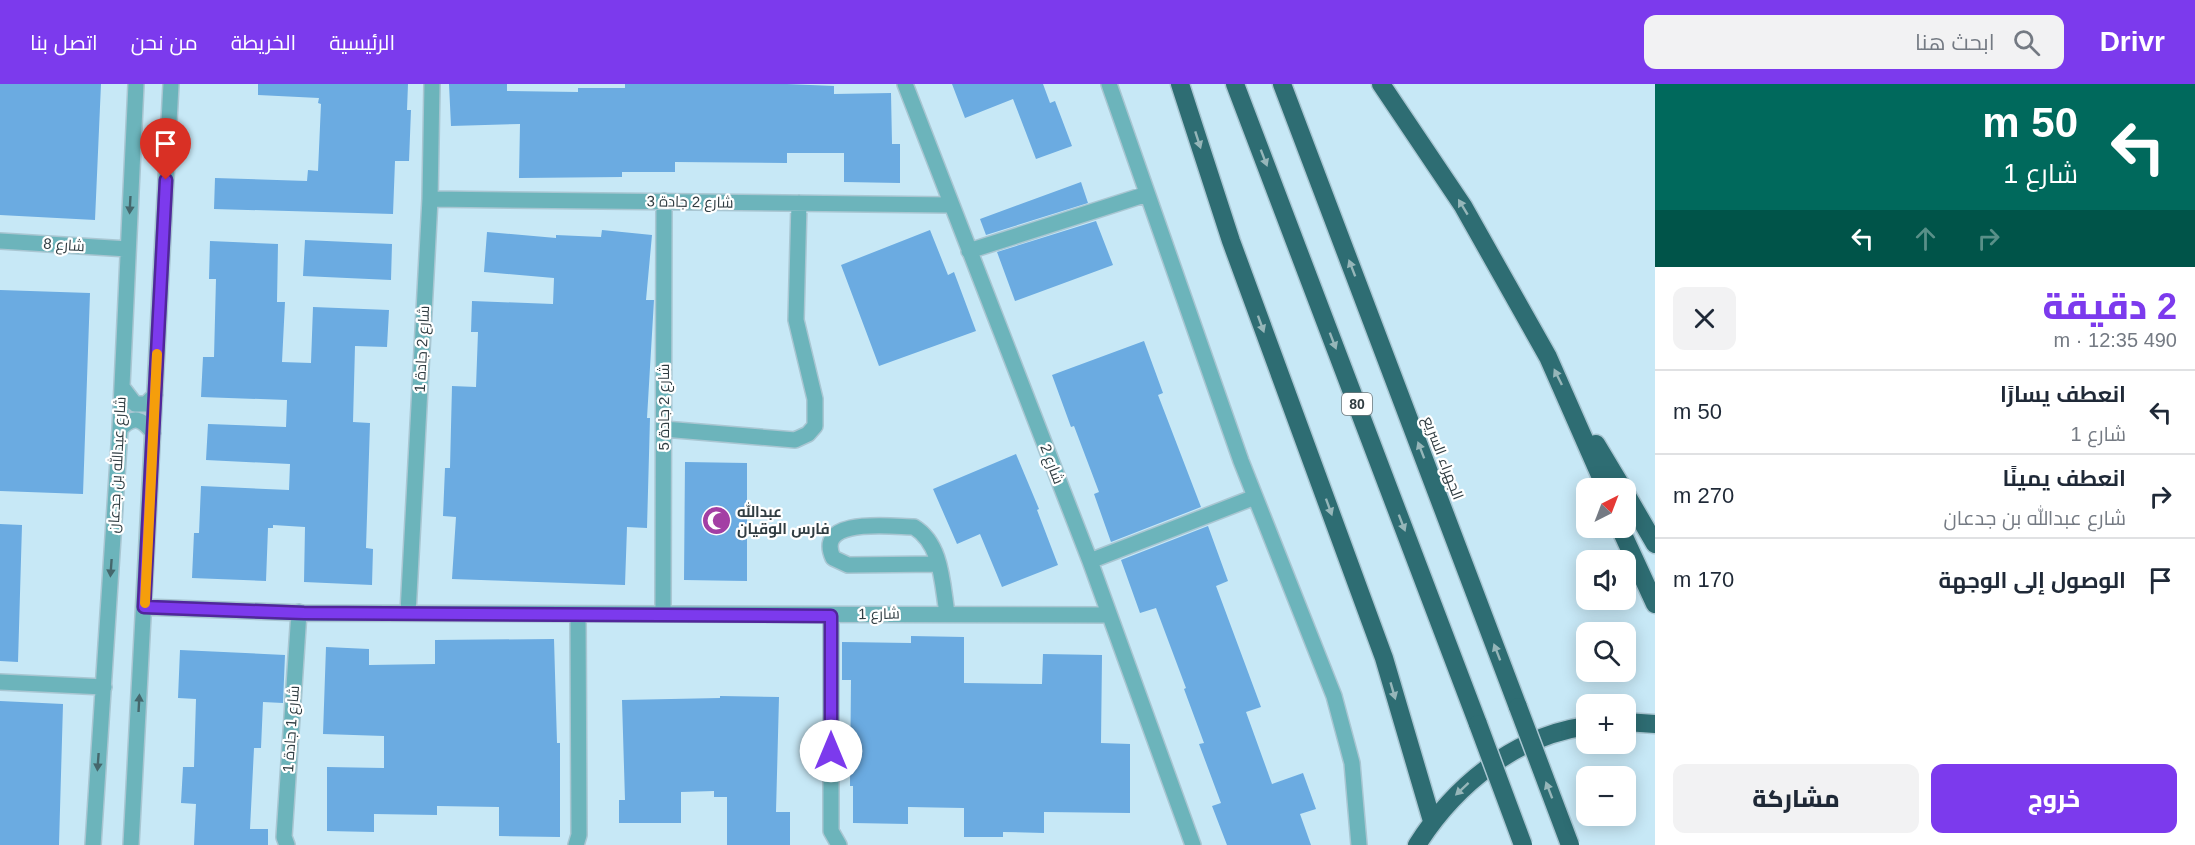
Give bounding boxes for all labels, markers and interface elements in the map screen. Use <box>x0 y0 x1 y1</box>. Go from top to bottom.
search box <box>1644 15 2064 69</box>
icon: search <box>2010 26 2043 59</box>
text: Drivr <box>2100 26 2165 57</box>
text: ابحث هنا <box>1915 30 1995 55</box>
text: اتصل بنا <box>30 31 98 54</box>
text: من نحن <box>131 31 198 54</box>
text: الخريطة <box>231 31 296 54</box>
text: الرئيسية <box>329 31 395 54</box>
text: 50 m <box>1982 99 2078 146</box>
icon: left <box>2099 108 2177 186</box>
pin <box>140 118 191 180</box>
icon: arrive <box>149 127 182 160</box>
one-way arrow <box>1193 131 1203 149</box>
one-way arrow <box>1259 150 1269 168</box>
text: شارع 1 <box>2003 159 2078 189</box>
street label: شارع 2 جادة 3 <box>646 192 734 214</box>
one-way arrow <box>126 196 135 215</box>
one-way arrow <box>1457 199 1468 215</box>
icon: left <box>1846 222 1879 255</box>
icon: ahead <box>1909 222 1942 255</box>
icon: right <box>1972 222 2005 255</box>
street label: شارع 8 <box>42 235 85 257</box>
one-way arrow <box>1347 259 1356 277</box>
text: 2 دقيقة <box>2042 286 2177 327</box>
button: close <box>1673 287 1736 350</box>
street label: شارع 2 جادة 1 <box>411 305 435 393</box>
one-way arrow <box>1257 315 1266 333</box>
text: 490 m · 12:35 <box>2054 329 2177 351</box>
one-way arrow <box>1328 332 1338 350</box>
street label: شارع 2 جادة 5 <box>655 363 675 451</box>
one-way arrow <box>1553 369 1562 386</box>
text: انعطف يسارًا <box>2000 382 2126 407</box>
road number: 80 <box>1342 393 1372 415</box>
street label: شارع عبدالله بن جدعان <box>103 396 132 534</box>
icon: left <box>2144 396 2177 429</box>
text: 50 m <box>1673 399 1722 424</box>
street label: الجهراء السريع <box>1417 414 1467 503</box>
text: شارع 1 <box>2071 423 2126 445</box>
street label: شارع 2 <box>1034 441 1068 487</box>
one-way arrow <box>1416 441 1426 459</box>
text: انعطف يمينًا <box>2003 466 2126 491</box>
north arrow <box>1576 478 1636 538</box>
map controls <box>1576 478 1636 826</box>
icon: right <box>2144 480 2177 513</box>
text: 270 m <box>1673 483 1734 508</box>
one-way arrow <box>1324 498 1334 516</box>
place label: عبدالله فارس الوقيان <box>737 501 830 538</box>
mosque icon: عبدالله فارس الوقيان <box>700 505 732 537</box>
text: شارع عبدالله بن جدعان <box>1944 507 2126 529</box>
one-way arrow <box>1398 514 1407 532</box>
button: sound <box>1576 550 1636 610</box>
one-way arrow <box>106 558 115 577</box>
icon: arrive <box>2144 564 2177 597</box>
text: 170 m <box>1673 567 1734 592</box>
text: الوصول إلى الوجهة <box>1939 568 2126 593</box>
street label: شارع 1 <box>858 605 900 625</box>
button: search <box>1576 622 1636 682</box>
one-way arrow <box>1492 643 1502 661</box>
one-way arrow <box>1389 682 1398 700</box>
street label: شارع 1 جادة 1 <box>279 685 305 773</box>
one-way arrow <box>134 693 143 712</box>
button: + <box>1576 694 1636 754</box>
position arrow <box>799 719 863 783</box>
one-way arrow <box>94 753 103 772</box>
button: مشاركة <box>1673 764 1919 833</box>
button: خروج <box>1931 764 2177 833</box>
button: − <box>1576 766 1636 826</box>
one-way arrow <box>1544 781 1553 799</box>
one-way arrow <box>1454 782 1469 796</box>

